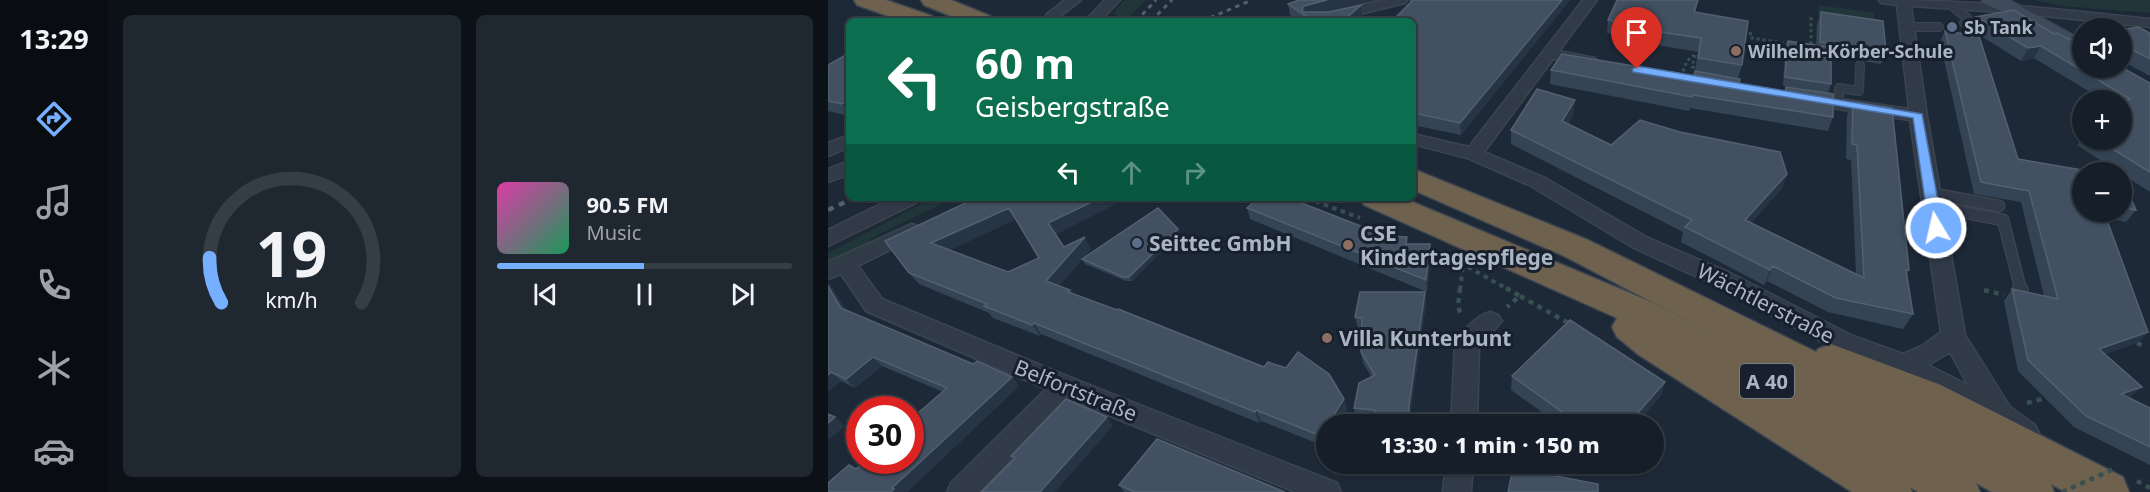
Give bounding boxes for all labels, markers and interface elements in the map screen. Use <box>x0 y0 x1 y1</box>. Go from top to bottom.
pin <box>1611 7 1662 69</box>
place label: Sb Tank <box>1964 15 2033 39</box>
icon: arrive <box>1620 16 1653 49</box>
map controls <box>2072 18 2132 222</box>
button: sound <box>2072 18 2132 78</box>
text: 13:29 <box>19 20 89 57</box>
marker: Sb Tank <box>1945 20 1959 34</box>
text: 60 m <box>975 34 1075 91</box>
place label: Wilhelm-Körber-Schule <box>1748 39 1953 63</box>
icon: left <box>876 42 954 120</box>
marker: Wilhelm-Körber-Schule <box>1729 44 1743 58</box>
text: Geisbergstraße <box>975 88 1170 125</box>
button: + <box>2072 90 2132 150</box>
icon: directions <box>33 98 75 140</box>
icon: left <box>1052 156 1085 189</box>
icon: ahead <box>1115 156 1148 189</box>
icon: right <box>1178 156 1211 189</box>
button: − <box>2072 162 2132 222</box>
icon: music <box>33 181 75 223</box>
text: 90.5 FM <box>587 189 669 219</box>
position arrow <box>1904 196 1968 260</box>
text: 19 <box>256 210 327 295</box>
text: Music <box>587 219 641 246</box>
place label: CSE Kindertagespflege <box>1360 219 1553 271</box>
place label: Seittec GmbH <box>1149 229 1291 257</box>
marker: Seittec GmbH <box>1130 236 1144 250</box>
marker: CSE Kindertagespflege <box>1341 238 1355 252</box>
street label: Wächtlerstraße <box>1693 256 1839 350</box>
icon: phone <box>33 264 75 306</box>
icon: previous <box>529 278 562 311</box>
icon: pause <box>628 278 661 311</box>
icon: next <box>726 278 759 311</box>
text: km/h <box>265 285 318 314</box>
place label: Villa Kunterbunt <box>1339 324 1511 352</box>
marker: Villa Kunterbunt <box>1320 331 1334 345</box>
icon: climate <box>33 347 75 389</box>
street label: Belfortstraße <box>1011 353 1141 427</box>
road number: A 40 <box>1740 364 1794 398</box>
speed limit sign: 30 <box>846 396 924 474</box>
text: 13:30 · 1 min · 150 m <box>1380 429 1600 459</box>
icon: car <box>33 430 75 472</box>

